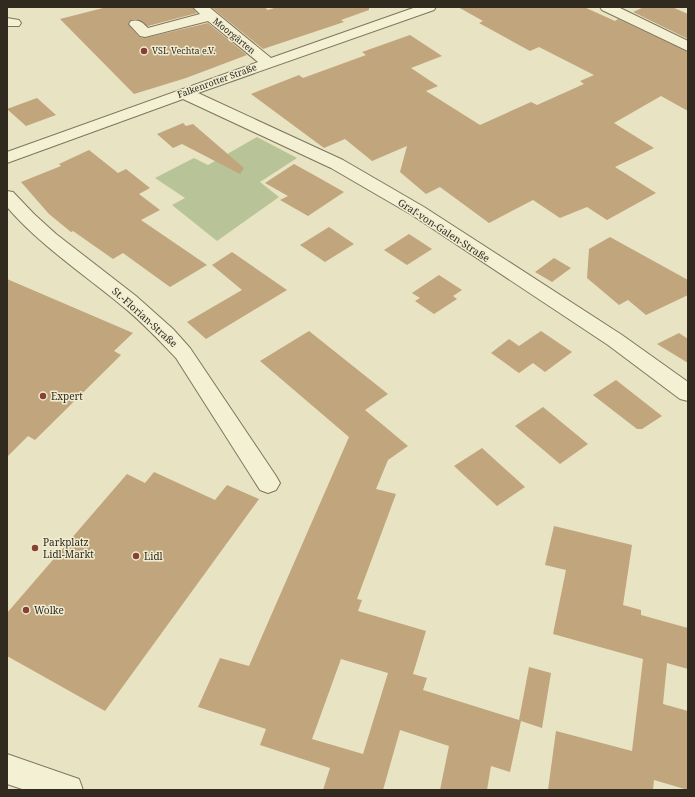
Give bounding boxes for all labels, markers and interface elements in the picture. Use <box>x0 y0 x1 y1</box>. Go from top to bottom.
street label: Moorgärten <box>210 15 258 57</box>
place label: VSL Vechta e.V. <box>152 44 215 57</box>
marker: VSL Vechta e.V. <box>139 46 149 56</box>
street label: Falkenrotter Straße <box>175 60 258 101</box>
street label: Graf-von-Galen-Straße <box>395 195 493 265</box>
street label: St.-Florian-Straße <box>109 284 181 350</box>
place label: Expert <box>51 389 83 403</box>
marker: Expert <box>38 391 48 401</box>
place label: Parkplatz Lidl-Markt <box>43 535 94 561</box>
marker: Parkplatz Lidl-Markt <box>30 543 40 553</box>
place label: Lidl <box>144 549 163 563</box>
marker: Lidl <box>131 551 141 561</box>
place label: Wolke <box>34 603 64 617</box>
marker: Wolke <box>21 605 31 615</box>

